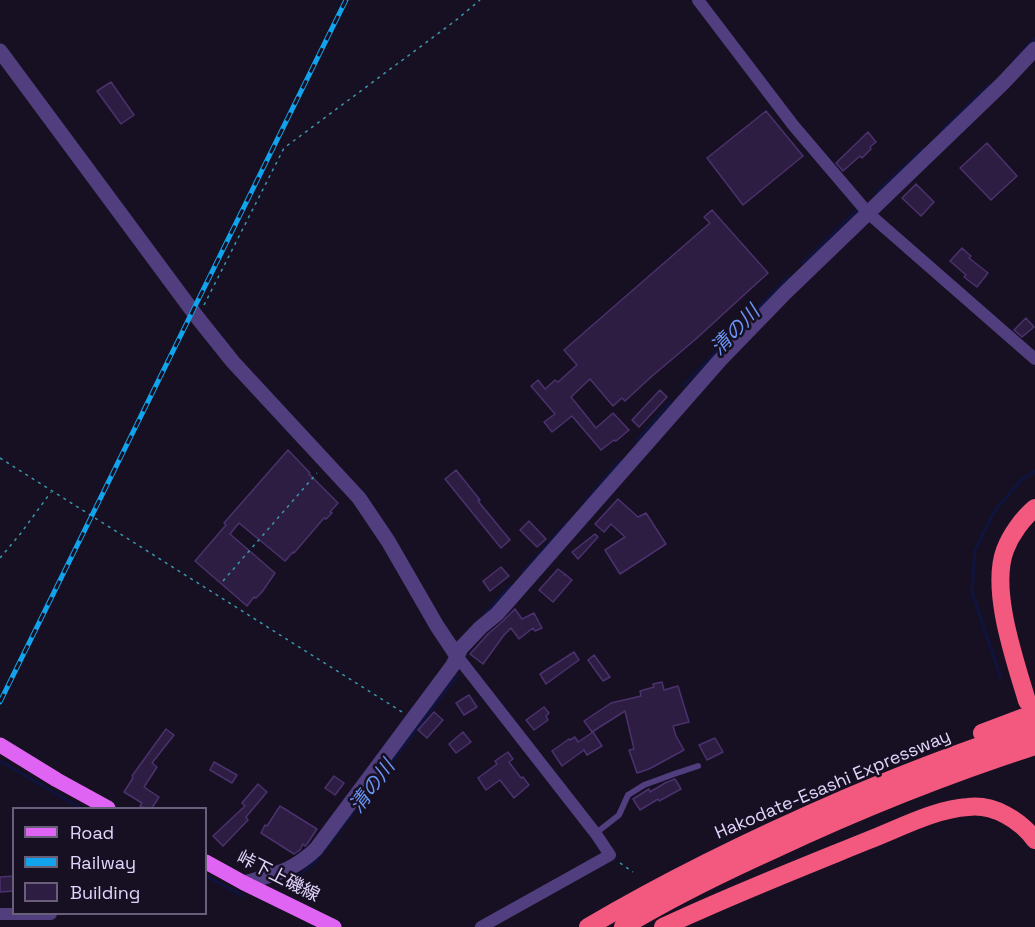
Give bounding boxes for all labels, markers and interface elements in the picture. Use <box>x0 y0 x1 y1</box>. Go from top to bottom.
water label: 清の川 <box>707 301 765 361</box>
street label: Hakodate-Esashi Expressway <box>712 725 954 845</box>
water label: 清の川 <box>345 756 401 818</box>
legend <box>12 807 207 915</box>
text: Road <box>70 821 114 844</box>
street label: 峠下上磯線 <box>233 847 323 907</box>
text: Railway <box>70 851 136 874</box>
text: Building <box>70 881 140 904</box>

